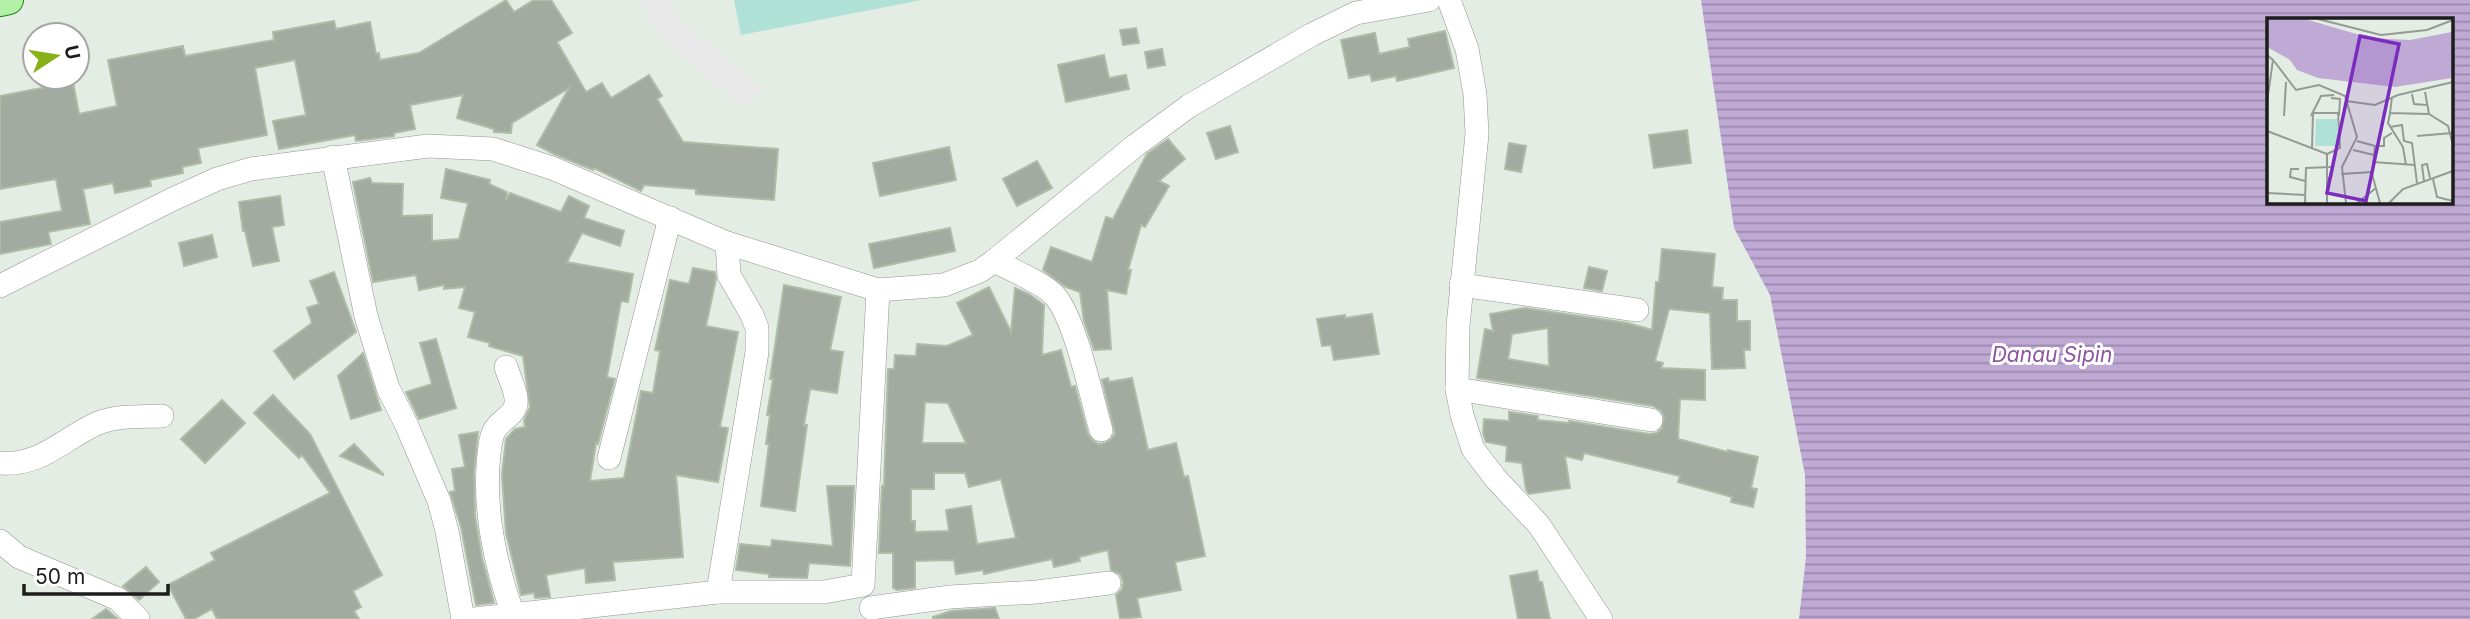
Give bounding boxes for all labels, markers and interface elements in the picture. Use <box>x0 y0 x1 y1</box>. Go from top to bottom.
inset map <box>2267 18 2452 203</box>
north arrow <box>21 21 91 91</box>
text: U <box>59 43 85 62</box>
water label: Danau Sipin <box>1992 342 2112 367</box>
scale bar <box>24 552 168 596</box>
text: 50 m <box>35 564 85 589</box>

